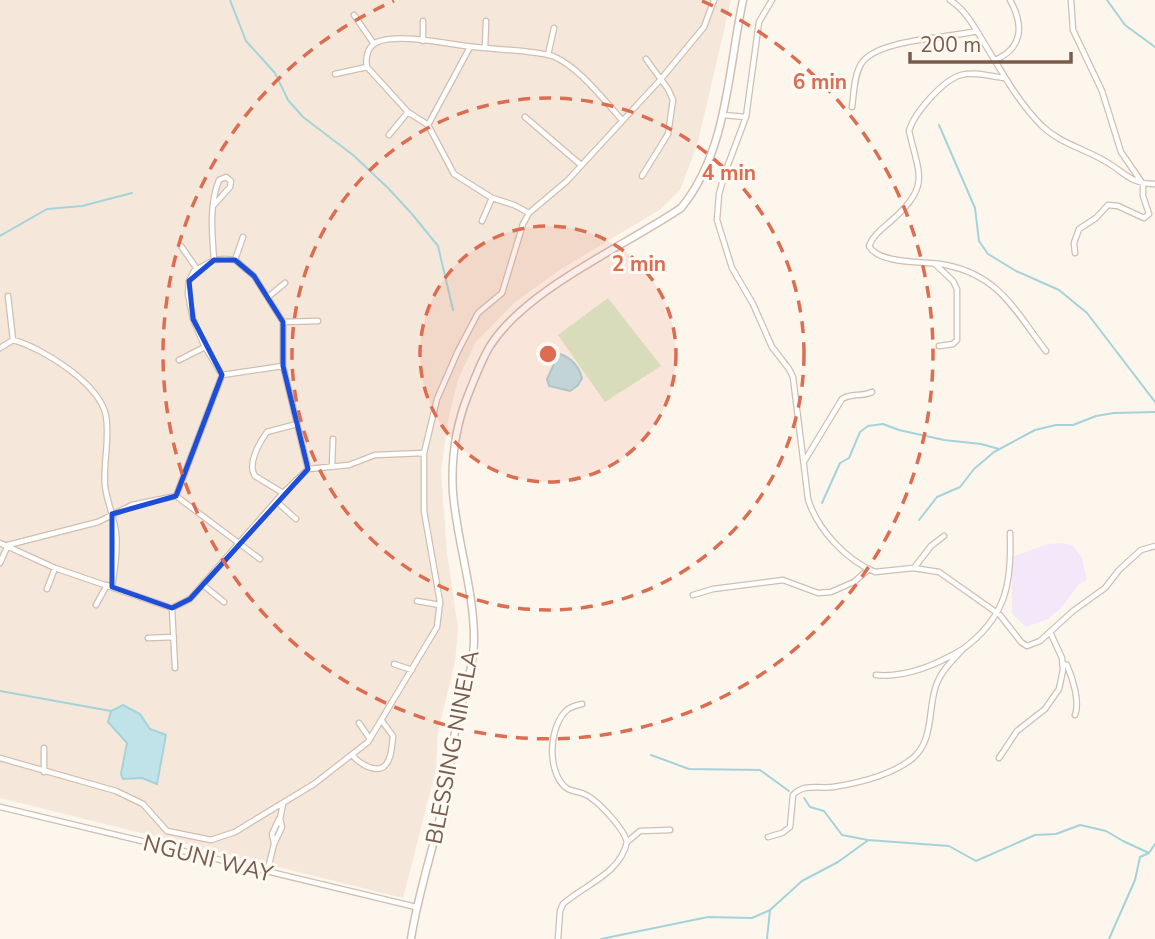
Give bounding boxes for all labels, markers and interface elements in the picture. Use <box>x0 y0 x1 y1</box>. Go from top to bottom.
scale bar <box>910 21 1071 65</box>
text: 200 m <box>920 31 981 59</box>
text: 6 min <box>793 68 847 96</box>
text: 4 min <box>702 159 756 187</box>
text: 2 min <box>612 250 666 278</box>
centre of rings <box>536 342 560 366</box>
street label: BLESSING NINELA <box>418 647 487 847</box>
street label: NGUNI WAY <box>140 827 276 890</box>

